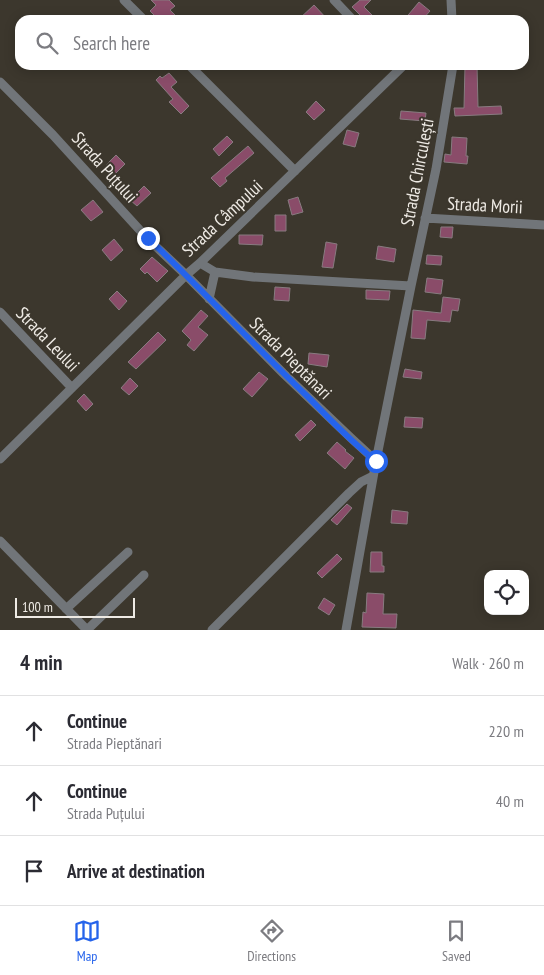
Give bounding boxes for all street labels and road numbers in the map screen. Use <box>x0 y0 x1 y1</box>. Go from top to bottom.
street label: Strada Chirculești <box>395 116 439 228</box>
street label: Strada Puțului <box>67 127 143 207</box>
street label: Strada Câmpului <box>177 175 267 261</box>
street label: Strada Morii <box>447 192 523 218</box>
street label: Strada Leului <box>11 302 85 376</box>
street label: Strada Pieptănari <box>245 312 337 404</box>

